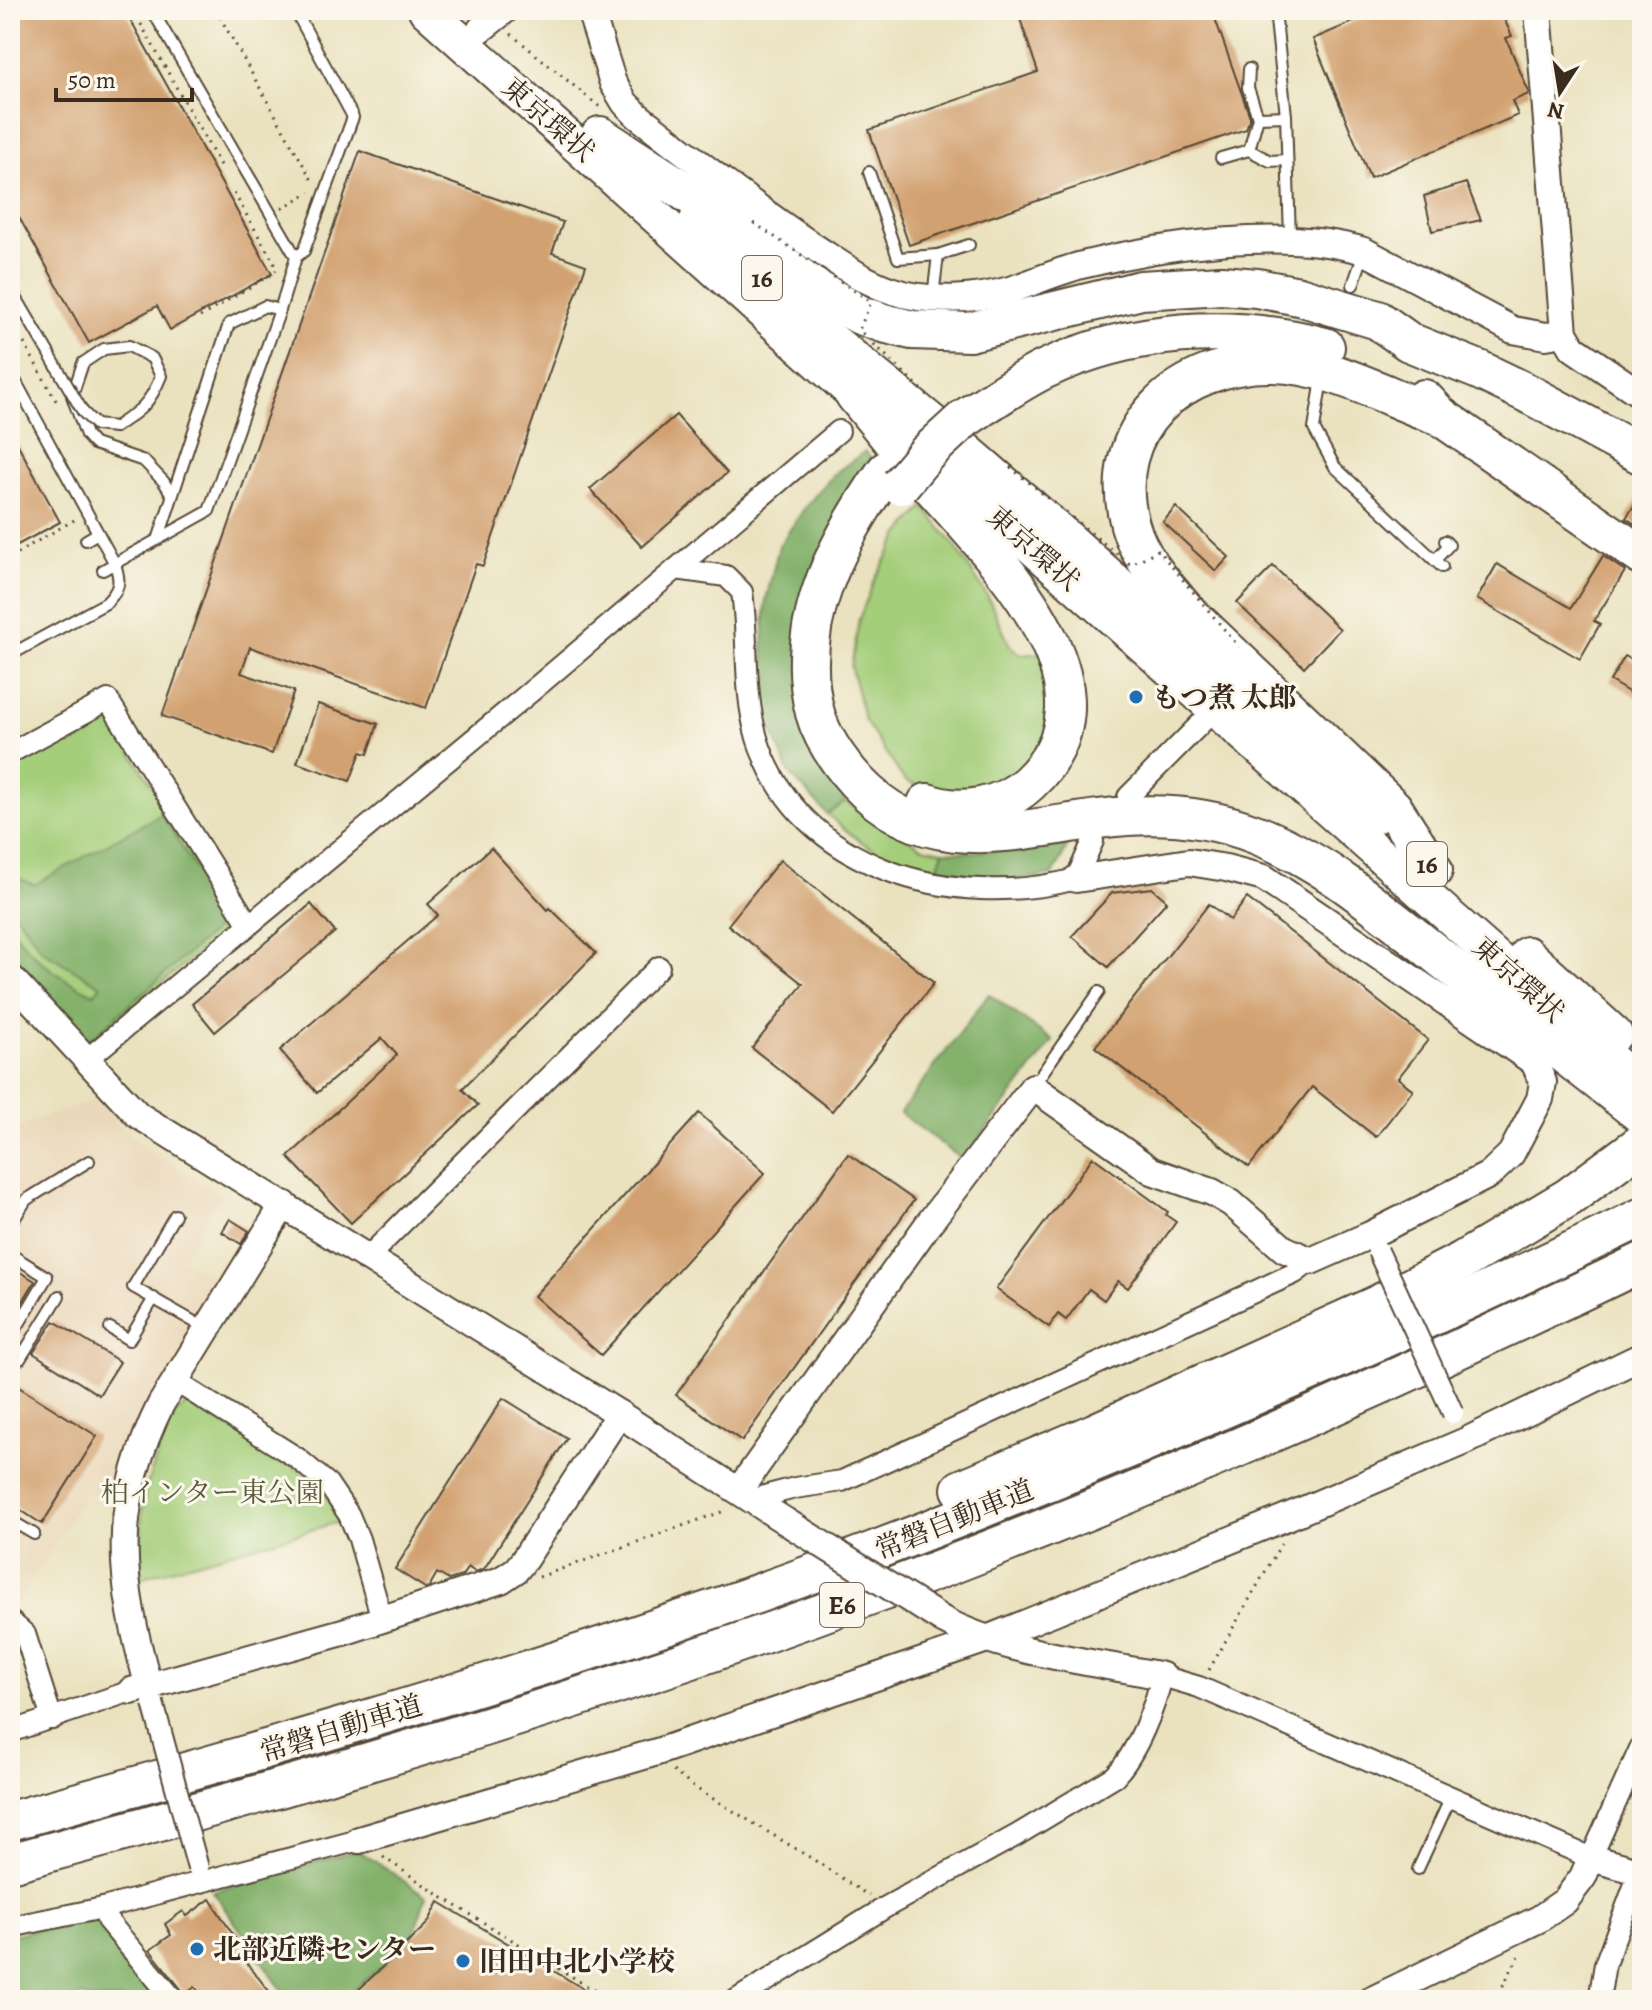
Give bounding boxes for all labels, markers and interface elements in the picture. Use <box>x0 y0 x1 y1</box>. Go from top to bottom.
scale bar <box>56 52 192 102</box>
north arrow <box>1520 52 1600 132</box>
text: 50 m <box>68 64 116 96</box>
street label: 東京環状 <box>494 69 603 171</box>
text: N <box>1545 94 1567 127</box>
road number: 16 <box>742 256 782 300</box>
street label: 東京環状 <box>979 498 1088 600</box>
place label: もつ煮 太郎 <box>1152 679 1297 717</box>
marker: もつ煮 太郎 <box>1127 688 1145 706</box>
road number: 16 <box>1407 842 1447 886</box>
street label: 東京環状 <box>1464 928 1573 1031</box>
street label: 常磐自動車道 <box>869 1471 1039 1569</box>
park label: 柏インター東公園 <box>101 1474 323 1512</box>
road number: E6 <box>820 1583 864 1627</box>
street label: 常磐自動車道 <box>255 1686 427 1772</box>
place label: 北部近隣センター <box>213 1931 436 1969</box>
marker: 北部近隣センター <box>188 1940 206 1958</box>
place label: 旧田中北小学校 <box>479 1943 675 1981</box>
marker: 旧田中北小学校 <box>454 1952 472 1970</box>

